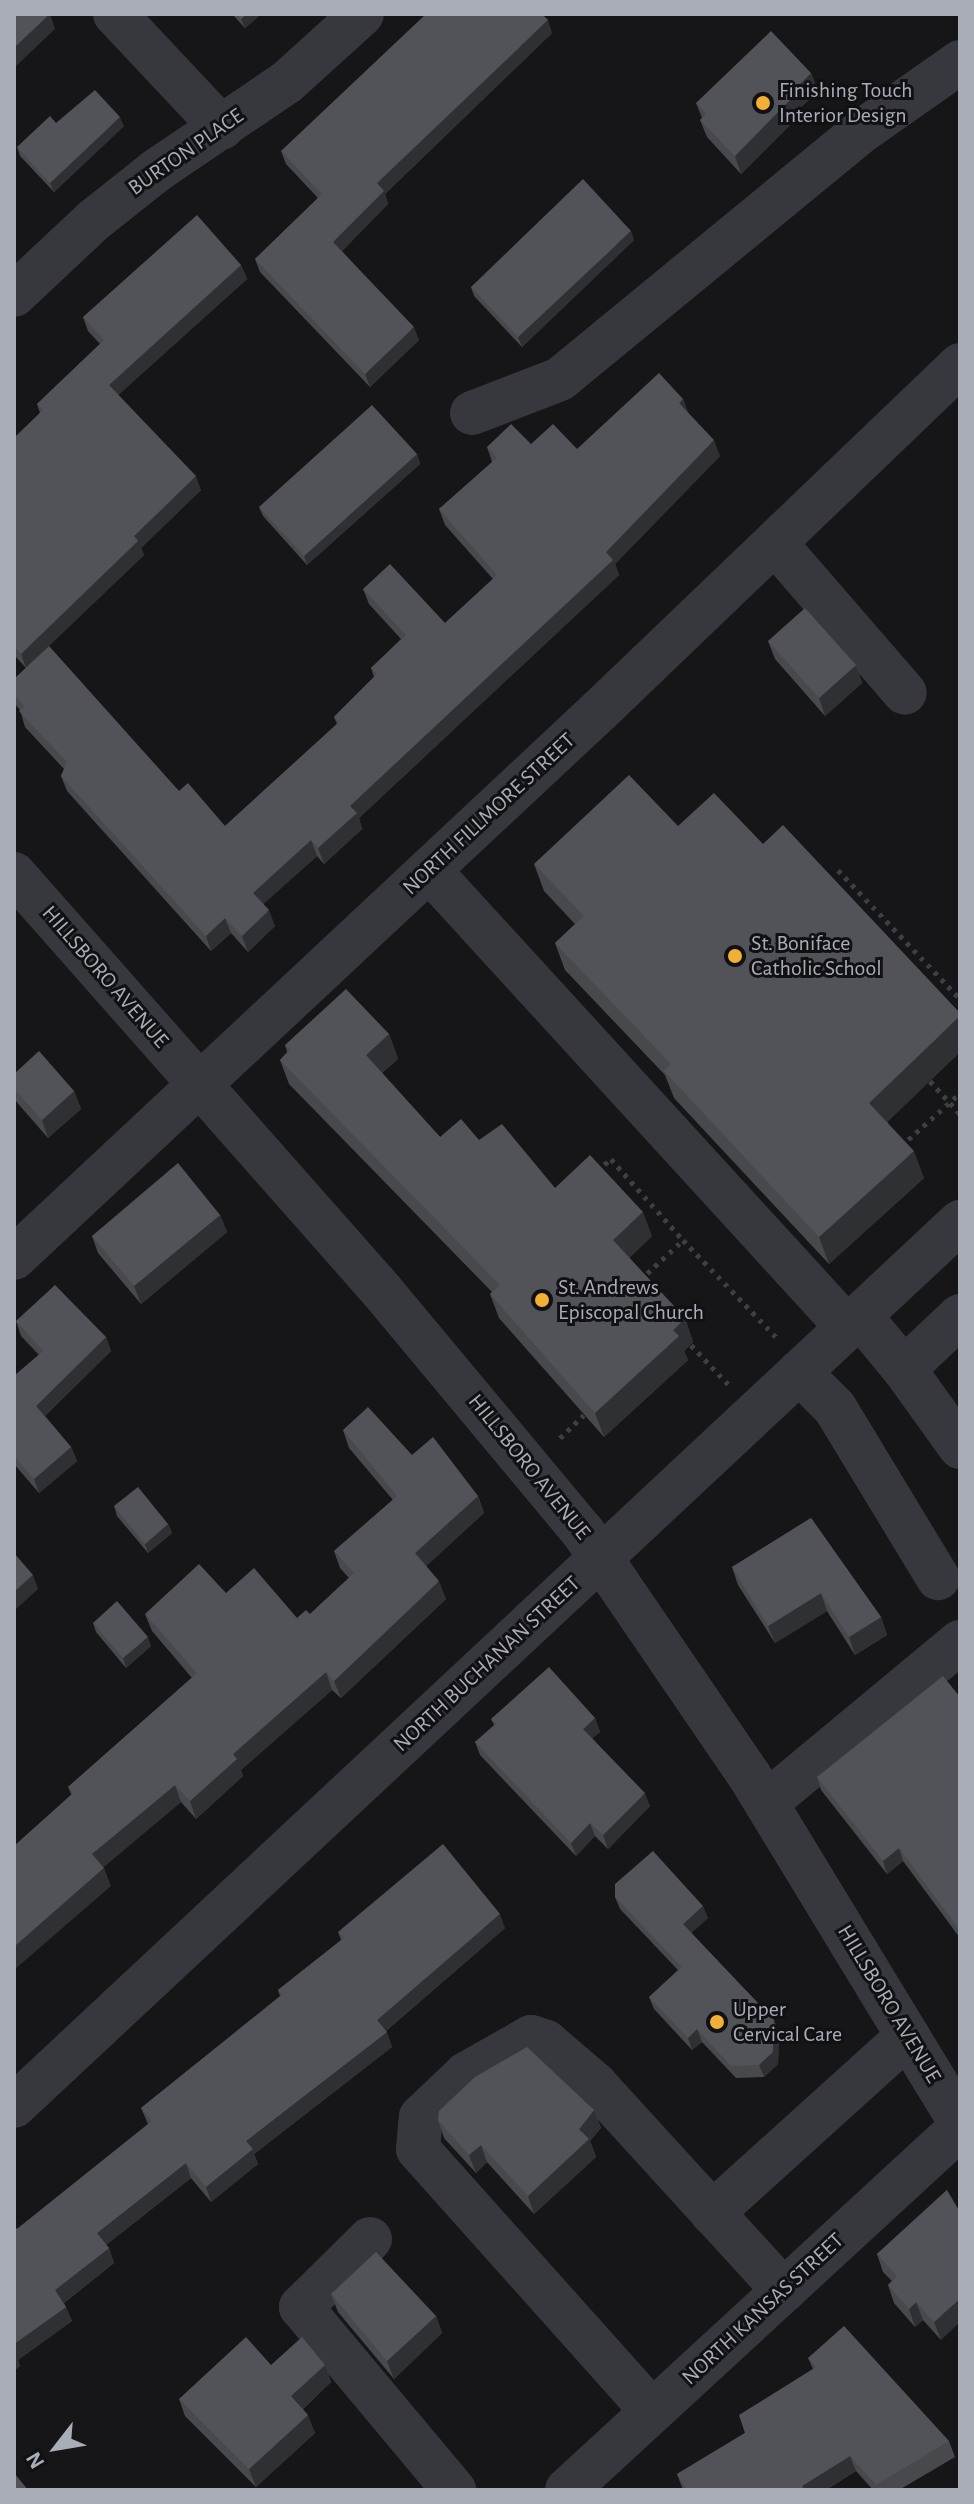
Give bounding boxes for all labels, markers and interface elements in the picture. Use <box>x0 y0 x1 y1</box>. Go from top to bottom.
place label: Finishing Touch Interior Design <box>779 77 912 128</box>
marker: Finishing Touch Interior Design <box>754 94 772 112</box>
street label: BURTON PLACE <box>123 103 249 201</box>
street label: NORTH FILLMORE STREET <box>397 727 581 901</box>
street label: HILLSBORO AVENUE <box>36 901 174 1053</box>
place label: St. Boniface Catholic School <box>751 930 882 982</box>
marker: St. Boniface Catholic School <box>726 947 744 965</box>
place label: St. Andrews Episcopal Church <box>558 1274 704 1326</box>
marker: St. Andrews Episcopal Church <box>533 1291 551 1309</box>
street label: HILLSBORO AVENUE <box>462 1389 596 1545</box>
street label: NORTH BUCHANAN STREET <box>388 1571 586 1757</box>
street label: HILLSBORO AVENUE <box>831 1920 947 2088</box>
place label: Upper Cervical Care <box>733 1996 842 2048</box>
marker: Upper Cervical Care <box>708 2013 726 2031</box>
street label: NORTH KANSAS STREET <box>677 2227 849 2391</box>
north arrow <box>16 2408 96 2488</box>
text: N <box>22 2448 49 2473</box>

